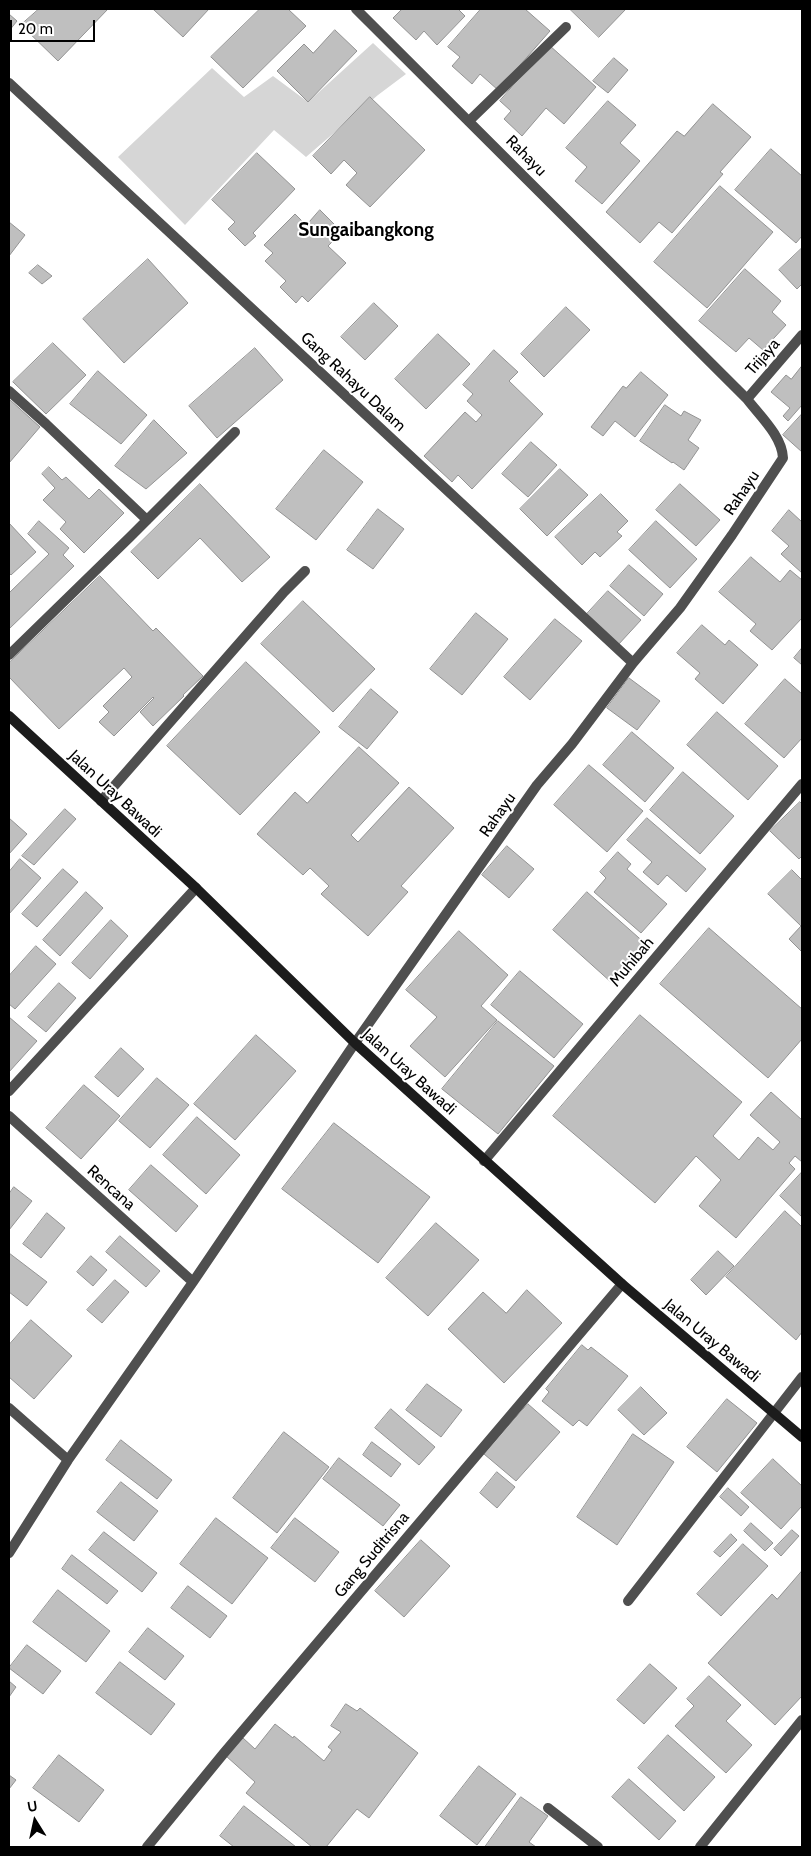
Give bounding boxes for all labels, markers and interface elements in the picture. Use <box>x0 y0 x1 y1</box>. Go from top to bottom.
scale bar <box>12 10 98 42</box>
text: 20 m <box>18 20 53 38</box>
street label: Rahayu <box>502 132 550 180</box>
district label: Sungaibangkong <box>298 219 434 241</box>
street label: Gang Rahayu Dalam <box>296 328 410 436</box>
street label: Trijaya <box>742 335 784 379</box>
street label: Rahayu <box>720 467 764 519</box>
street label: Jalan Uray Bawadi <box>65 746 165 842</box>
street label: Rahayu <box>476 789 520 841</box>
street label: Muhibah <box>606 933 658 991</box>
street label: Jalan Uray Bawadi <box>358 1025 460 1119</box>
street label: Rencana <box>83 1161 139 1215</box>
street label: Jalan Uray Bawadi <box>660 1295 764 1387</box>
street label: Gang Suditrisna <box>331 1508 413 1602</box>
north arrow <box>10 1796 60 1846</box>
text: U <box>26 1796 39 1816</box>

